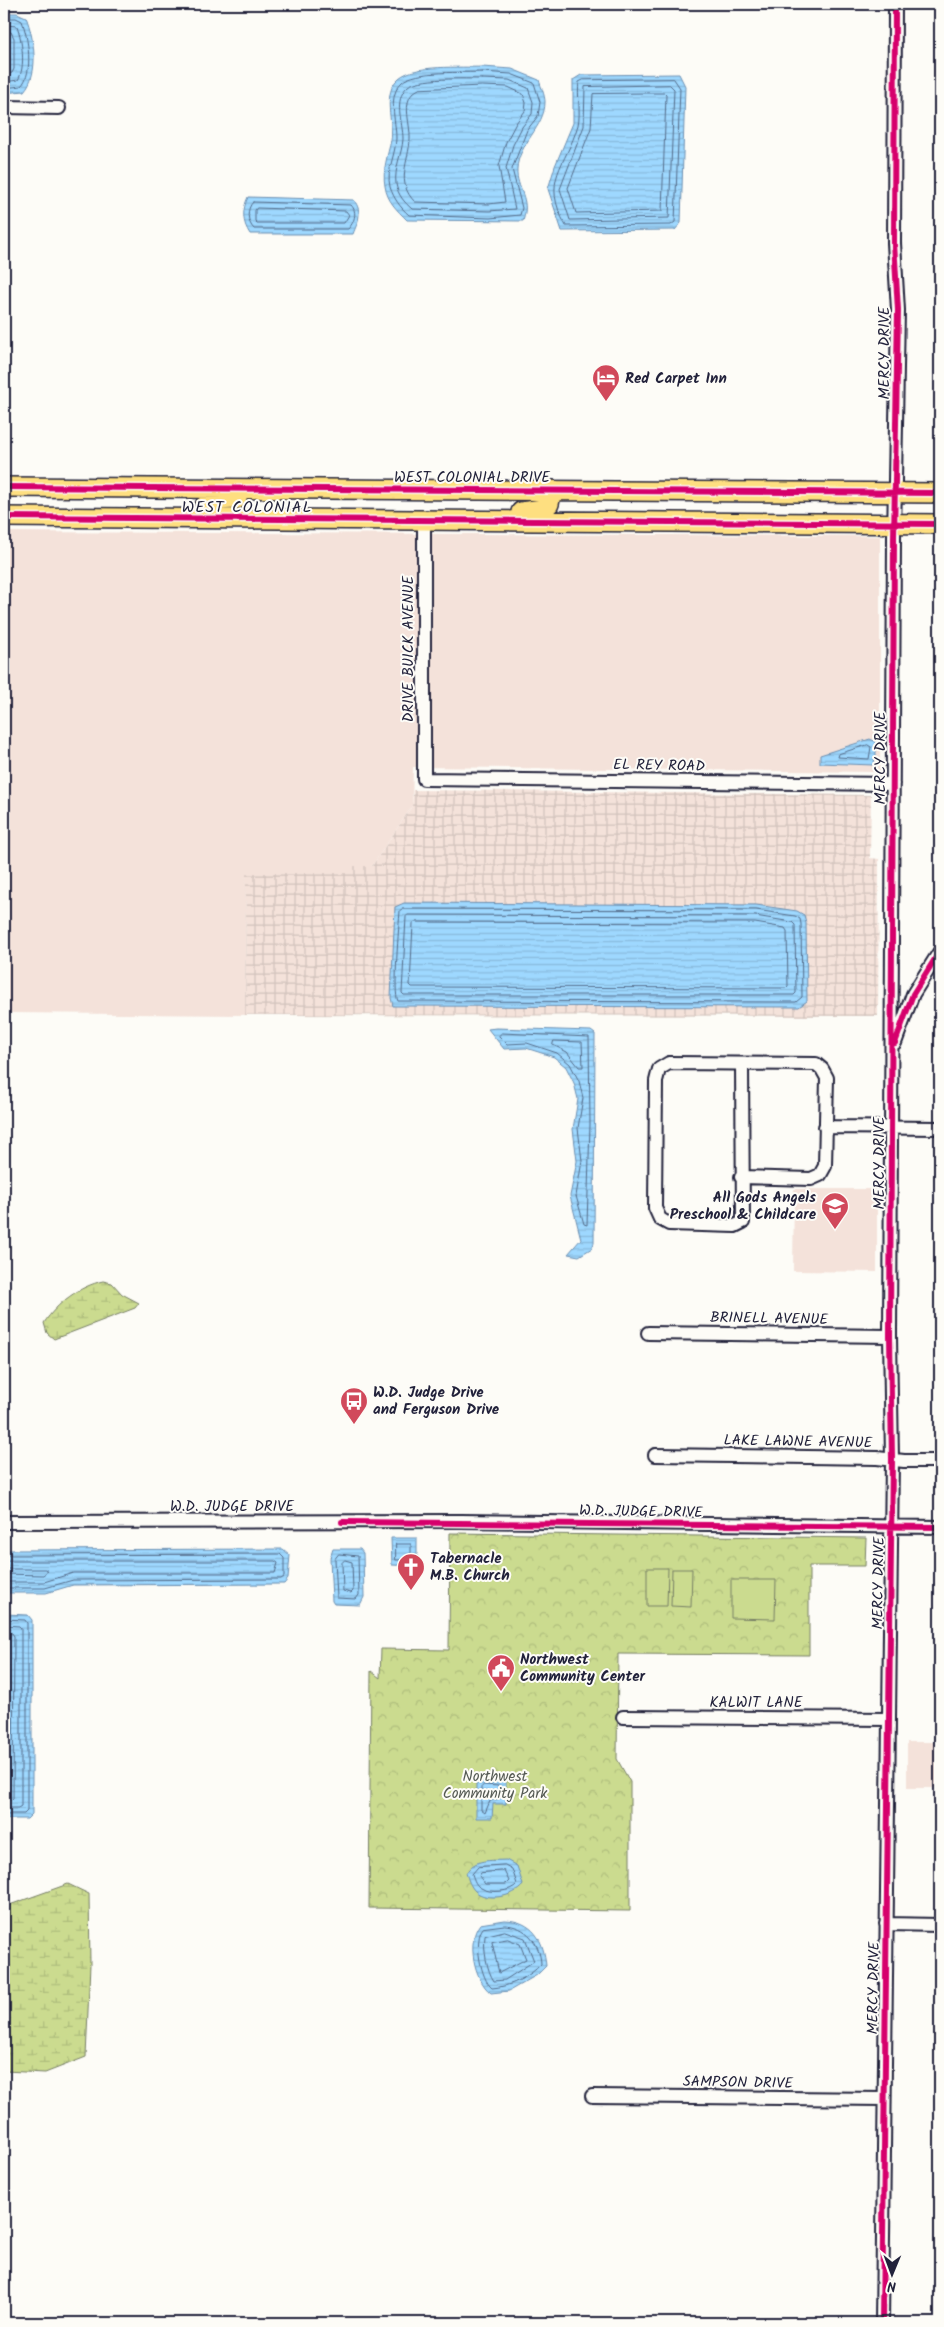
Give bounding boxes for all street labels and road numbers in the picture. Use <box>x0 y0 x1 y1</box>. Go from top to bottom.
street label: MERCY DRIVE <box>873 305 897 399</box>
street label: WEST COLONIAL DRIVE <box>394 466 551 490</box>
street label: DRIVE BUICK AVENUE <box>397 574 421 722</box>
street label: MERCY DRIVE <box>869 710 893 804</box>
street label: EL REY ROAD <box>613 753 705 779</box>
street label: MERCY DRIVE <box>868 1115 892 1209</box>
street label: BRINELL AVENUE <box>710 1306 829 1332</box>
street label: LAKE LAWNE AVENUE <box>723 1429 874 1455</box>
street label: W.D. JUDGE DRIVE <box>170 1495 295 1519</box>
street label: W.D. JUDGE DRIVE <box>579 1499 704 1525</box>
street label: MERCY DRIVE <box>866 1535 892 1630</box>
street label: KALWIT LANE <box>710 1691 804 1715</box>
street label: MERCY DRIVE <box>861 1940 887 2035</box>
street label: SAMPSON DRIVE <box>683 2070 795 2096</box>

